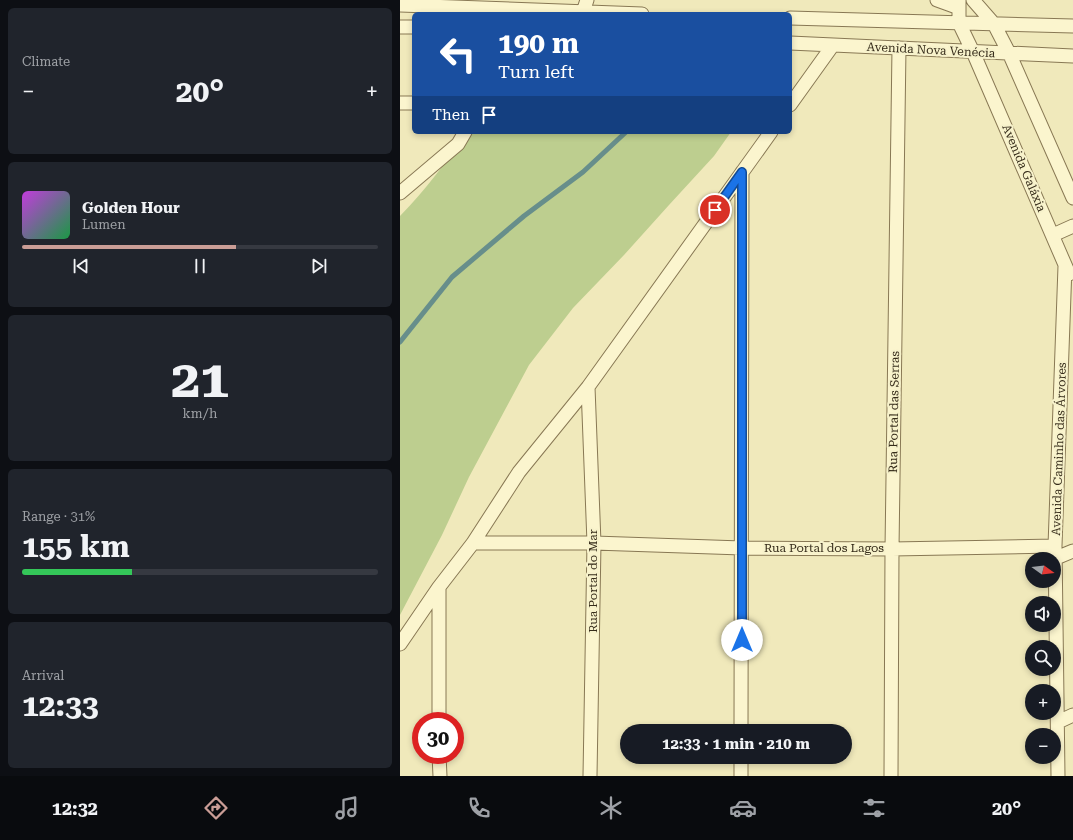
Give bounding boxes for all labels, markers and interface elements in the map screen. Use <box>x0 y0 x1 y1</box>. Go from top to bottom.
text: 190 m <box>498 27 579 60</box>
icon: left <box>432 28 484 80</box>
street label: Avenida Nova Venécia <box>866 40 996 60</box>
text: Climate <box>22 54 70 69</box>
text: Turn left <box>498 61 574 82</box>
text: 20° <box>176 74 224 109</box>
text: − <box>22 79 34 104</box>
text: + <box>366 79 378 104</box>
icon: arrive <box>478 104 500 126</box>
text: Then <box>432 106 470 124</box>
street label: Avenida Galáxia <box>999 122 1049 214</box>
pin <box>698 193 732 227</box>
text: Golden Hour <box>82 199 180 217</box>
icon: arrive <box>704 199 726 221</box>
text: Lumen <box>82 217 126 232</box>
icon: previous <box>70 255 92 277</box>
icon: pause <box>189 255 211 277</box>
icon: next <box>308 255 330 277</box>
text: 21 <box>171 349 229 410</box>
street label: Rua Portal das Serras <box>886 351 902 473</box>
street label: Avenida Caminho das Árvores <box>1049 362 1069 536</box>
text: km/h <box>183 406 217 421</box>
text: Range · 31% <box>22 509 95 524</box>
text: 155 km <box>22 529 130 564</box>
street label: Rua Portal do Mar <box>586 529 600 633</box>
street label: Rua Portal dos Lagos <box>764 541 884 555</box>
north arrow <box>1025 552 1061 588</box>
map controls <box>1025 552 1061 764</box>
button: sound <box>1025 596 1061 632</box>
position arrow <box>721 619 763 661</box>
button: search <box>1025 640 1061 676</box>
text: Arrival <box>22 668 64 683</box>
button: + <box>1025 684 1061 720</box>
text: 12:33 <box>22 688 99 723</box>
speed limit sign: 30 <box>412 712 464 764</box>
button: − <box>1025 728 1061 764</box>
text: 12:33 · 1 min · 210 m <box>662 735 810 753</box>
icon: directions <box>202 794 230 822</box>
icon: music <box>333 794 361 822</box>
icon: phone <box>465 794 493 822</box>
icon: climate <box>597 794 625 822</box>
icon: car <box>729 794 757 822</box>
icon: filters <box>860 794 888 822</box>
text: 12:32 <box>52 798 98 819</box>
text: 20° <box>992 798 1021 819</box>

